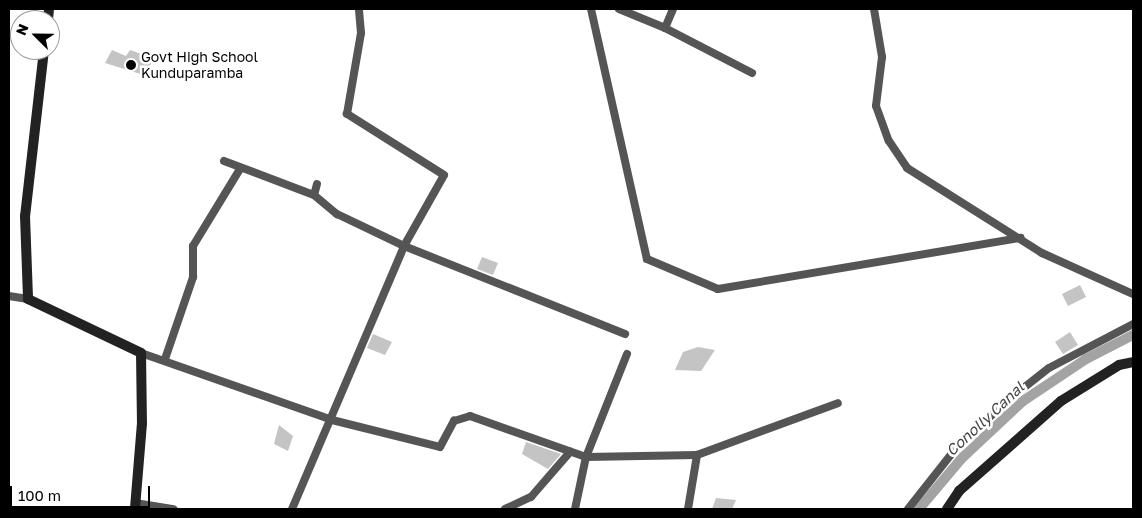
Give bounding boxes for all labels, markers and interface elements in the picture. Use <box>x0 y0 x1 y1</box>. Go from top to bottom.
north arrow <box>10 10 60 60</box>
text: N <box>12 21 32 38</box>
place label: Govt High School Kunduparamba <box>141 49 258 82</box>
marker: Govt High School Kunduparamba <box>125 59 137 71</box>
water label: Conolly Canal <box>942 378 1028 460</box>
scale bar <box>12 476 152 508</box>
text: 100 m <box>18 486 61 504</box>

